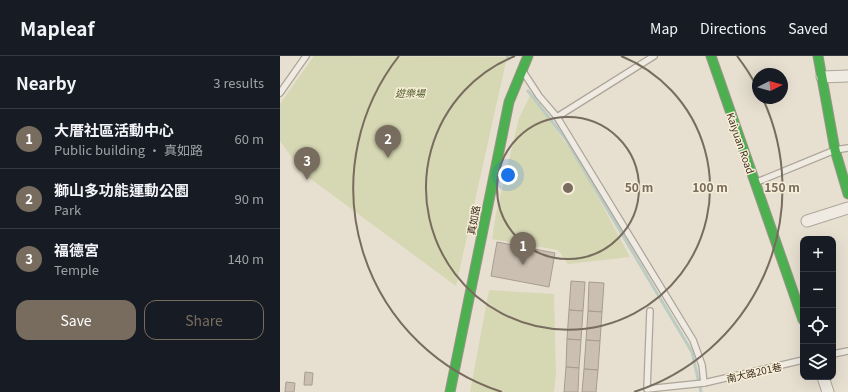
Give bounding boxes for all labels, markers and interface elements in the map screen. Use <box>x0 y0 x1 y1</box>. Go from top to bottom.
text: Mapleaf <box>20 14 95 41</box>
text: Map <box>650 18 678 38</box>
text: Directions <box>700 18 766 38</box>
text: Saved <box>788 18 828 38</box>
north arrow <box>752 68 788 104</box>
text: Nearby <box>16 70 76 95</box>
text: 3 results <box>213 73 264 92</box>
park label: 遊樂場 <box>395 85 426 100</box>
street label: Kaiyuan Road <box>723 110 759 176</box>
text: 大厝社區活動中心 <box>54 119 174 140</box>
pin: 2 <box>375 125 401 158</box>
text: 1 <box>25 129 33 148</box>
text: 60 m <box>235 129 264 148</box>
text: Public building · 真如路 <box>54 140 203 159</box>
pin: 3 <box>294 147 320 180</box>
your location <box>498 165 518 185</box>
text: 50 m <box>625 178 653 195</box>
text: 100 m <box>692 178 728 195</box>
text: 150 m <box>764 178 800 195</box>
text: 獅山多功能運動公園 <box>54 179 189 200</box>
centre of rings <box>561 181 575 195</box>
text: 2 <box>25 189 33 208</box>
text: 90 m <box>235 189 264 208</box>
text: Park <box>54 200 81 219</box>
street label: 真如路 <box>463 204 483 236</box>
pin: 1 <box>510 232 536 265</box>
map controls <box>800 236 836 380</box>
button: + <box>800 236 836 272</box>
text: 福德宮 <box>54 239 99 260</box>
text: 3 <box>25 249 33 268</box>
text: 140 m <box>227 249 264 268</box>
text: Temple <box>54 260 99 279</box>
button: − <box>800 272 836 308</box>
button: Save <box>16 300 136 340</box>
button: Share <box>144 300 264 340</box>
button: locate <box>800 308 836 344</box>
button: layers <box>800 344 836 380</box>
street label: 南大路201巷 <box>725 358 783 386</box>

